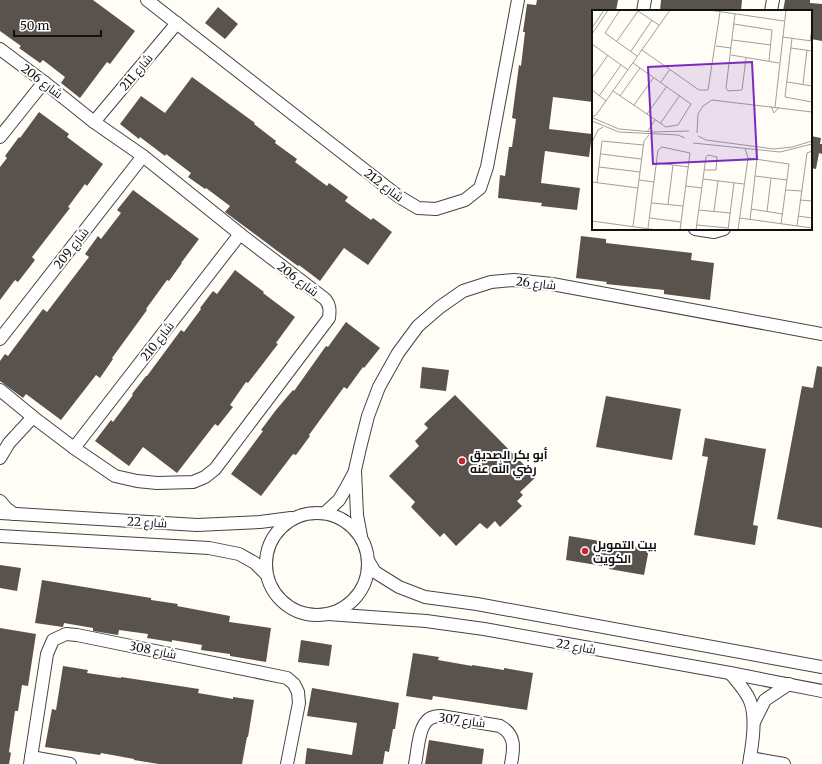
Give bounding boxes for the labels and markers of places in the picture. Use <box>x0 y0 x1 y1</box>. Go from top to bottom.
place label: أبو بكر الصديق رضي الله عنه <box>470 447 548 479</box>
marker: أبو بكر الصديق رضي الله عنه <box>457 456 467 466</box>
place label: بيت التمويل الكويت <box>593 537 657 567</box>
marker: بيت التمويل الكويت <box>580 546 590 556</box>

